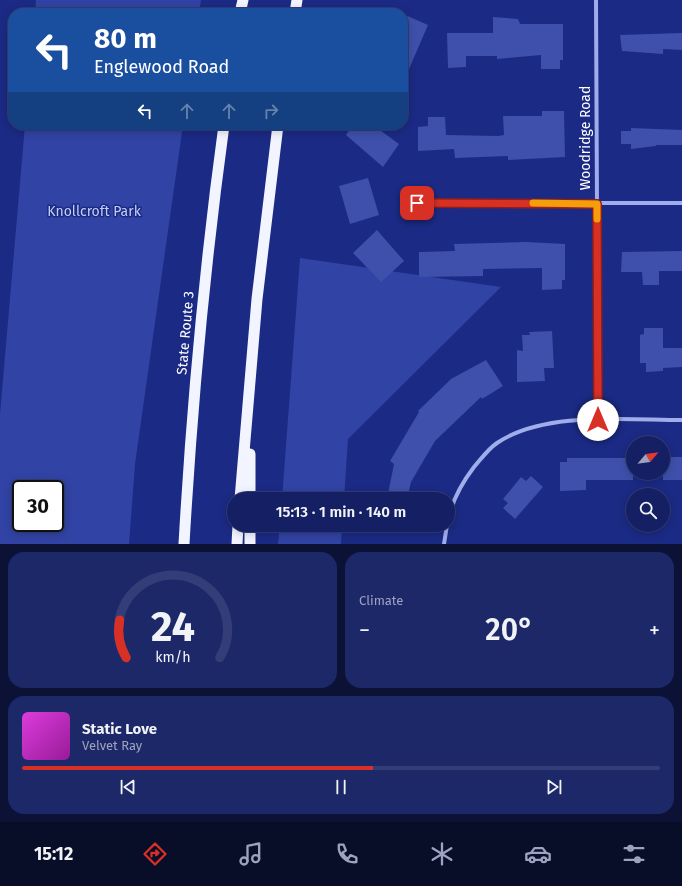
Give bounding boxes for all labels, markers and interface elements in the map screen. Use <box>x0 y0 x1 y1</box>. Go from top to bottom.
text: 80 m <box>94 22 157 55</box>
icon: left <box>28 24 80 76</box>
text: Englewood Road <box>94 56 229 78</box>
street label: Woodridge Road <box>577 86 594 190</box>
icon: left <box>134 100 156 122</box>
icon: ahead <box>176 100 198 122</box>
icon: ahead <box>218 100 240 122</box>
icon: right <box>260 100 282 122</box>
pin <box>400 186 434 220</box>
icon: arrive <box>406 192 428 214</box>
park label: Knollcroft Park <box>47 203 142 220</box>
street label: State Route 3 <box>173 290 198 376</box>
position arrow <box>577 399 619 441</box>
north arrow <box>626 436 670 480</box>
map controls <box>626 436 670 532</box>
speed limit sign: 30 <box>12 480 64 532</box>
button: search <box>626 488 670 532</box>
text: 15:13 · 1 min · 140 m <box>276 503 406 521</box>
text: Climate <box>359 593 403 608</box>
text: 24 <box>151 602 194 652</box>
text: 20° <box>485 612 534 648</box>
text: − <box>359 617 370 644</box>
text: + <box>649 617 660 644</box>
text: km/h <box>155 649 190 666</box>
text: Static Love <box>82 720 157 738</box>
text: Velvet Ray <box>82 738 142 753</box>
icon: previous <box>117 776 139 798</box>
icon: pause <box>330 776 352 798</box>
icon: next <box>543 776 565 798</box>
icon: directions <box>141 840 169 868</box>
icon: music <box>237 840 265 868</box>
icon: phone <box>333 840 361 868</box>
icon: climate <box>428 840 456 868</box>
icon: car <box>524 840 552 868</box>
icon: filters <box>620 840 648 868</box>
text: 15:12 <box>34 843 73 865</box>

